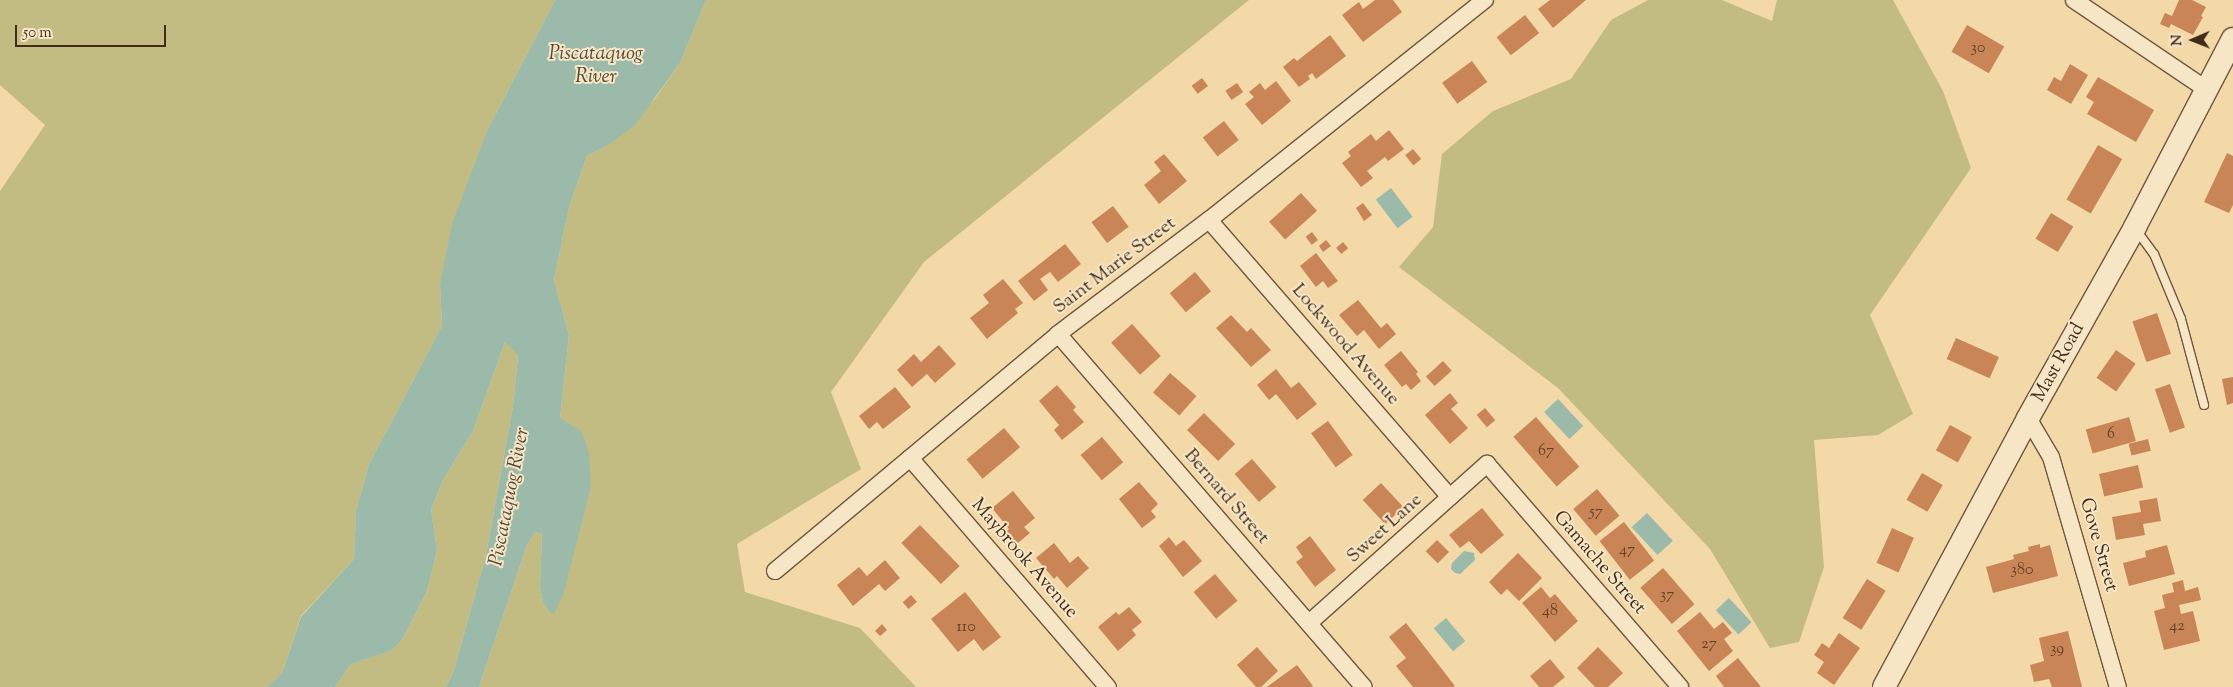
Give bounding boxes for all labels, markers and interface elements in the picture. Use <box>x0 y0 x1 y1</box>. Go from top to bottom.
scale bar <box>18 15 169 47</box>
north arrow <box>2168 15 2218 65</box>
text: 50 m <box>23 23 52 44</box>
text: N <box>2168 34 2188 46</box>
house number: 30 <box>1971 39 1985 59</box>
water label: Piscataquog River <box>549 43 643 90</box>
street label: Saint Marie Street <box>1049 213 1181 319</box>
street label: Lockwood Avenue <box>1286 280 1404 410</box>
street label: Mast Road <box>2028 319 2090 407</box>
house number: 6 <box>2107 425 2115 445</box>
water label: Piscataquog River <box>485 426 535 568</box>
house number: 67 <box>1538 442 1554 462</box>
street label: Bernard Street <box>1178 445 1274 549</box>
street label: Sweet Lane <box>1343 489 1427 569</box>
street label: Maybrook Avenue <box>966 494 1082 624</box>
street label: Gove Street <box>2074 495 2122 595</box>
house number: 57 <box>1589 503 1603 523</box>
street label: Gamache Street <box>1548 506 1650 620</box>
house number: 47 <box>1619 541 1635 561</box>
house number: 380 <box>2011 561 2033 581</box>
house number: 37 <box>1660 586 1674 606</box>
house number: 48 <box>1542 602 1558 622</box>
house number: 42 <box>2169 617 2185 637</box>
house number: 110 <box>956 618 976 638</box>
house number: 27 <box>1701 635 1717 655</box>
house number: 39 <box>2050 640 2064 660</box>

